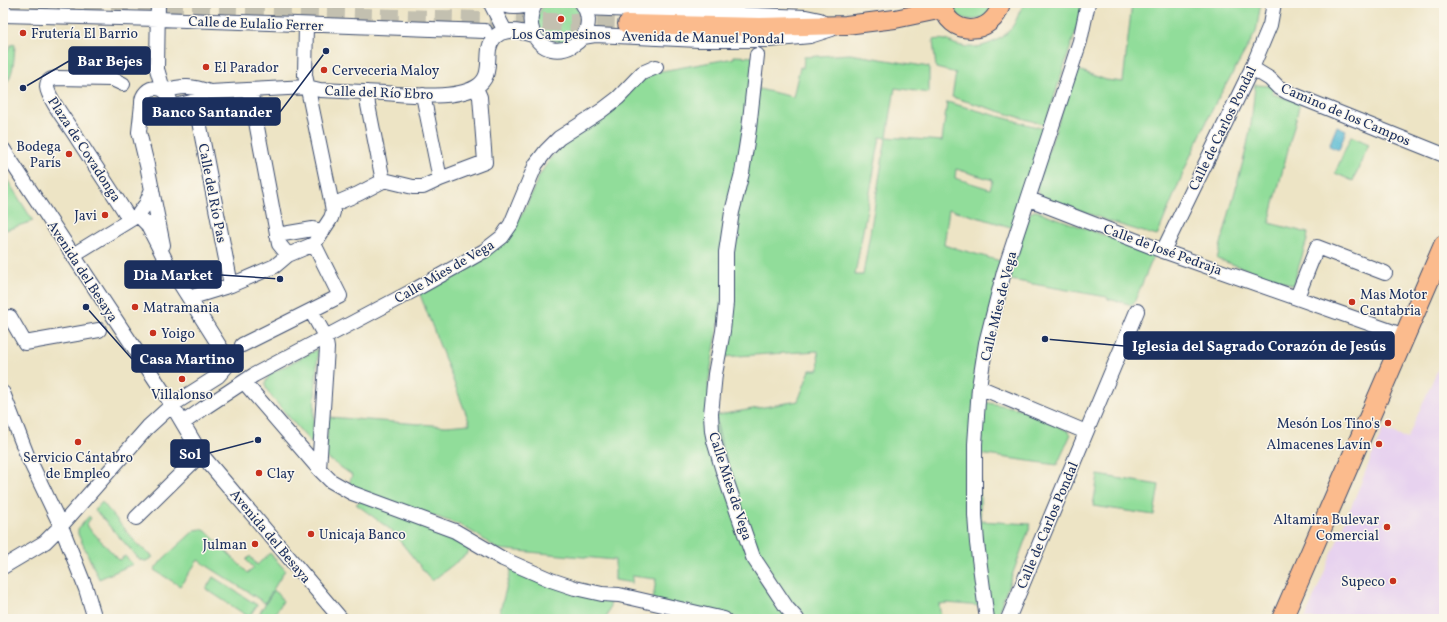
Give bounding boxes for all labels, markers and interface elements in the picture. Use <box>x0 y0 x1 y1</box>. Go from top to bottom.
street label: Calle de Eulalio Ferrer <box>188 13 324 36</box>
marker: Los Campesinos <box>556 14 566 24</box>
place label: Frutería El Barrio <box>31 25 138 44</box>
place label: Los Campesinos <box>511 26 611 45</box>
marker: Frutería El Barrio <box>18 28 28 38</box>
street label: Avenida de Manuel Pondal <box>621 28 785 49</box>
callout: Bar Bejes <box>69 47 150 74</box>
text: Bar Bejes <box>77 52 143 73</box>
place label: El Parador <box>214 59 279 78</box>
marker: El Parador <box>201 62 211 72</box>
place label: Cerveceria Maloy <box>332 62 440 81</box>
street label: Calle de Carlos Pondal <box>1185 63 1262 194</box>
marker: Cerveceria Maloy <box>319 65 329 75</box>
street label: Camino de los Campos <box>1278 79 1413 151</box>
street label: Calle del Río Ebro <box>324 82 434 105</box>
street label: Plaza de Covadonga <box>43 93 125 206</box>
callout: Banco Santander <box>143 98 280 125</box>
text: Banco Santander <box>152 103 272 124</box>
place label: Bodega París <box>16 138 61 173</box>
street label: Calle del Río Pas <box>193 142 230 244</box>
marker: Bodega París <box>64 149 74 159</box>
place label: Javi <box>74 207 97 226</box>
marker: Javi <box>100 210 110 220</box>
street label: Avenida del Besaya <box>42 218 122 326</box>
street label: Calle de José Pedraja <box>1101 220 1224 281</box>
street label: Calle Mies de Vega <box>391 236 498 309</box>
street label: Calle Mies de Vega <box>977 249 1022 363</box>
callout: Dia Market <box>125 261 221 288</box>
text: Dia Market <box>133 266 213 287</box>
place label: Mas Motor Cantabria <box>1360 286 1427 321</box>
marker: Mas Motor Cantabria <box>1347 297 1357 307</box>
place label: Matramania <box>143 299 219 318</box>
marker: Matramania <box>130 302 140 312</box>
place label: Yoigo <box>161 325 195 344</box>
marker: Yoigo <box>148 328 158 338</box>
callout: Iglesia del Sagrado Corazón de Jesús <box>1124 332 1394 359</box>
text: Iglesia del Sagrado Corazón de Jesús <box>1132 337 1386 358</box>
callout: Casa Martino <box>132 345 243 372</box>
text: Casa Martino <box>140 350 235 371</box>
marker: Villalonso <box>177 374 187 384</box>
place label: Villalonso <box>151 386 213 405</box>
place label: Mesón Los Tino's <box>1277 415 1380 434</box>
marker: Mesón Los Tino's <box>1383 418 1393 428</box>
street label: Calle Mies de Vega <box>703 430 756 543</box>
place label: Almacenes Lavín <box>1267 436 1371 455</box>
marker: Servicio Cántabro de Empleo <box>73 437 83 447</box>
marker: Almacenes Lavín <box>1374 439 1384 449</box>
callout: Sol <box>171 440 209 467</box>
text: Sol <box>179 445 201 466</box>
place label: Servicio Cántabro de Empleo <box>23 449 133 484</box>
street label: Calle de Carlos Pondal <box>1013 459 1084 592</box>
place label: Clay <box>267 465 295 484</box>
marker: Clay <box>254 468 264 478</box>
street label: Avenida del Besaya <box>225 486 315 588</box>
place label: Altamira Bulevar Comercial <box>1273 511 1379 546</box>
marker: Altamira Bulevar Comercial <box>1382 522 1392 532</box>
place label: Unicaja Banco <box>319 526 406 545</box>
marker: Unicaja Banco <box>306 529 316 539</box>
place label: Julman <box>203 536 247 555</box>
marker: Julman <box>250 539 260 549</box>
place label: Supeco <box>1341 573 1385 592</box>
marker: Supeco <box>1388 576 1398 586</box>

